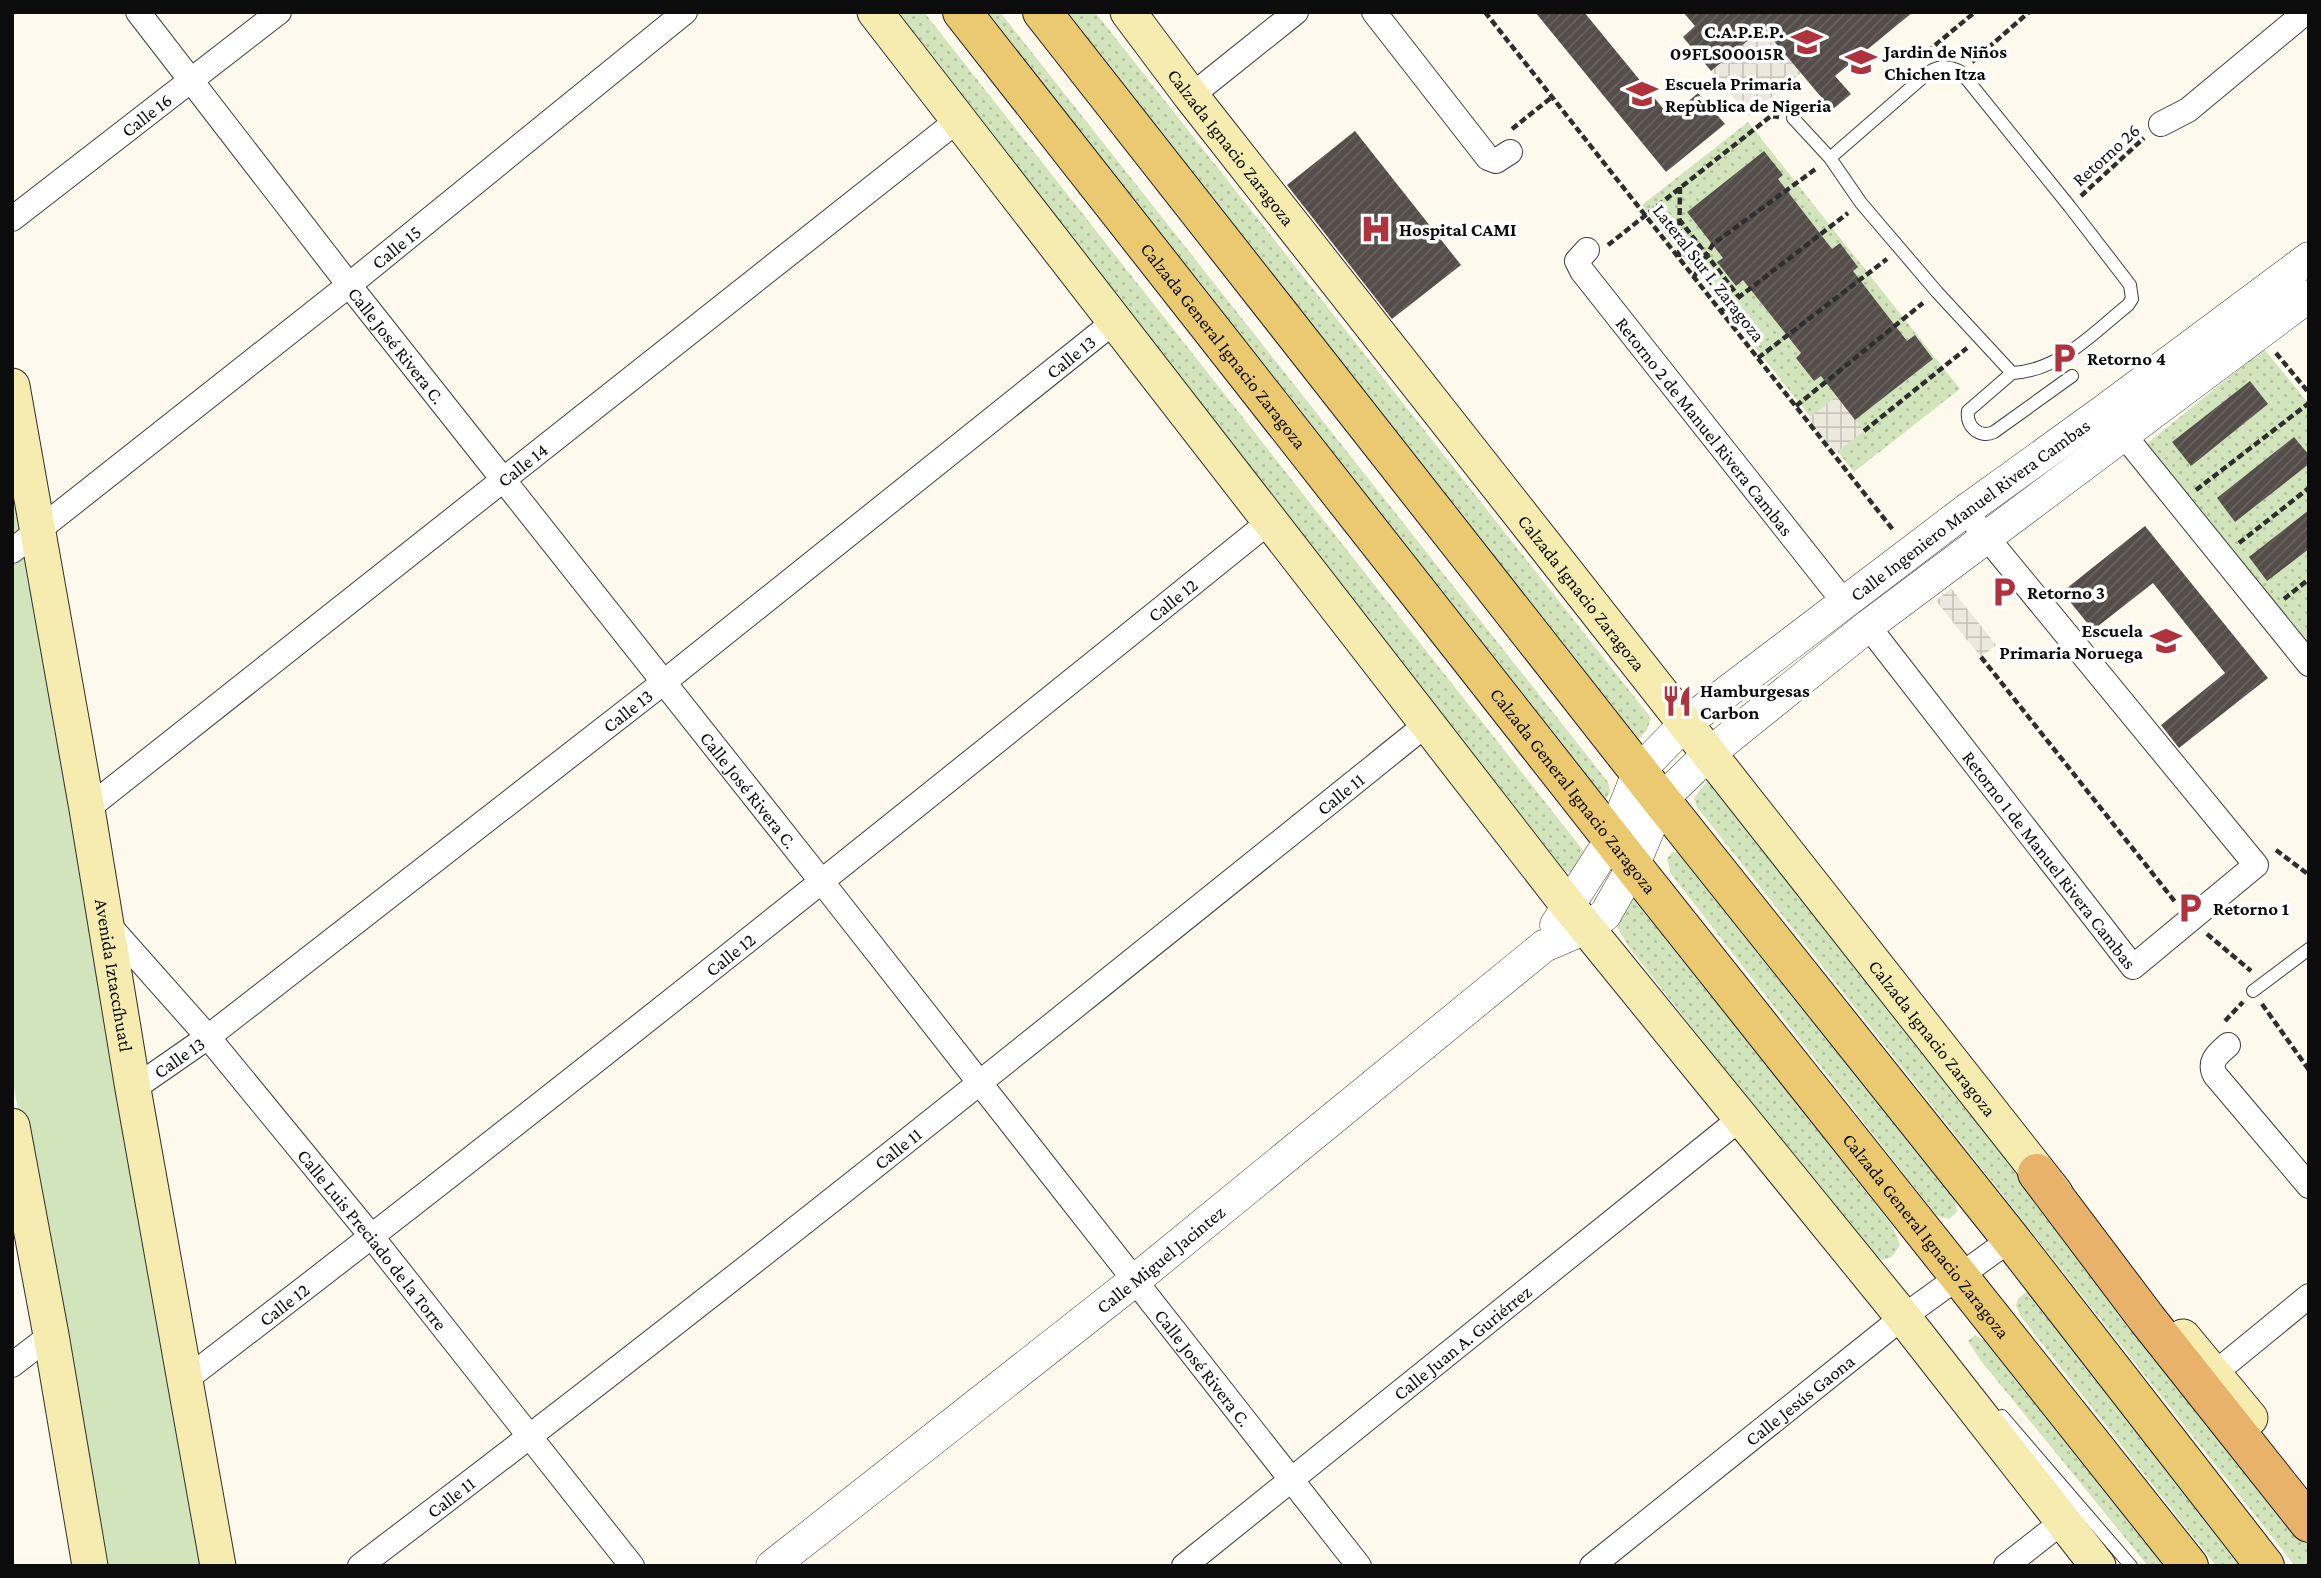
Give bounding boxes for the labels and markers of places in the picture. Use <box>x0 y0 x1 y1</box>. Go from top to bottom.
place label: C.A.P.E.P. 09FLS00015R <box>1670 21 1784 64</box>
school or university icon: C.A.P.E.P. 09FLS00015R <box>1790 25 1824 59</box>
place label: Jardin de Niños Chichen Itza <box>1882 41 2007 84</box>
school or university icon: Jardin de Niños Chichen Itza <box>1844 45 1878 79</box>
place label: Escuela Primaria Repùblica de Nigeria <box>1665 73 1832 116</box>
school or university icon: Escuela Primaria Repùblica de Nigeria <box>1625 77 1659 111</box>
hospital icon: Hospital CAMI <box>1359 212 1393 246</box>
place label: Hospital CAMI <box>1399 219 1517 240</box>
parking icon: Retorno 4 <box>2047 341 2081 375</box>
place label: Retorno 4 <box>2087 348 2166 369</box>
parking icon: Retorno 3 <box>1987 575 2021 609</box>
place label: Retorno 3 <box>2027 582 2105 603</box>
place label: Escuela Primaria Noruega <box>1999 620 2144 663</box>
school or university icon: Escuela Primaria Noruega <box>2149 624 2183 658</box>
place label: Hamburgesas Carbon <box>1700 680 1810 723</box>
restaurant icon: Hamburgesas Carbon <box>1660 684 1694 718</box>
parking icon: Retorno 1 <box>2173 891 2207 925</box>
place label: Retorno 1 <box>2213 898 2289 919</box>

